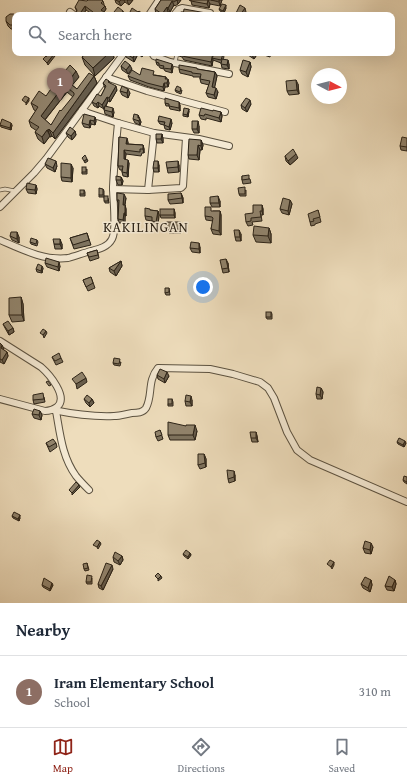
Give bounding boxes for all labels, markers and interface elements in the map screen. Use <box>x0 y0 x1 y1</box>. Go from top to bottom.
search box <box>12 12 395 56</box>
icon: search <box>26 23 48 45</box>
text: Search here <box>58 24 132 45</box>
pin: 1 <box>47 68 73 101</box>
north arrow <box>311 68 347 104</box>
district label: KAKILINGAN <box>103 217 189 237</box>
your location <box>193 277 213 297</box>
text: Nearby <box>16 617 70 642</box>
text: Iram Elementary School <box>54 672 214 693</box>
text: 1 <box>26 682 32 701</box>
text: 310 m <box>359 682 391 701</box>
text: School <box>54 693 90 712</box>
tab: Map <box>52 736 74 776</box>
tab: Directions <box>178 736 225 776</box>
tab: Saved <box>328 736 355 776</box>

